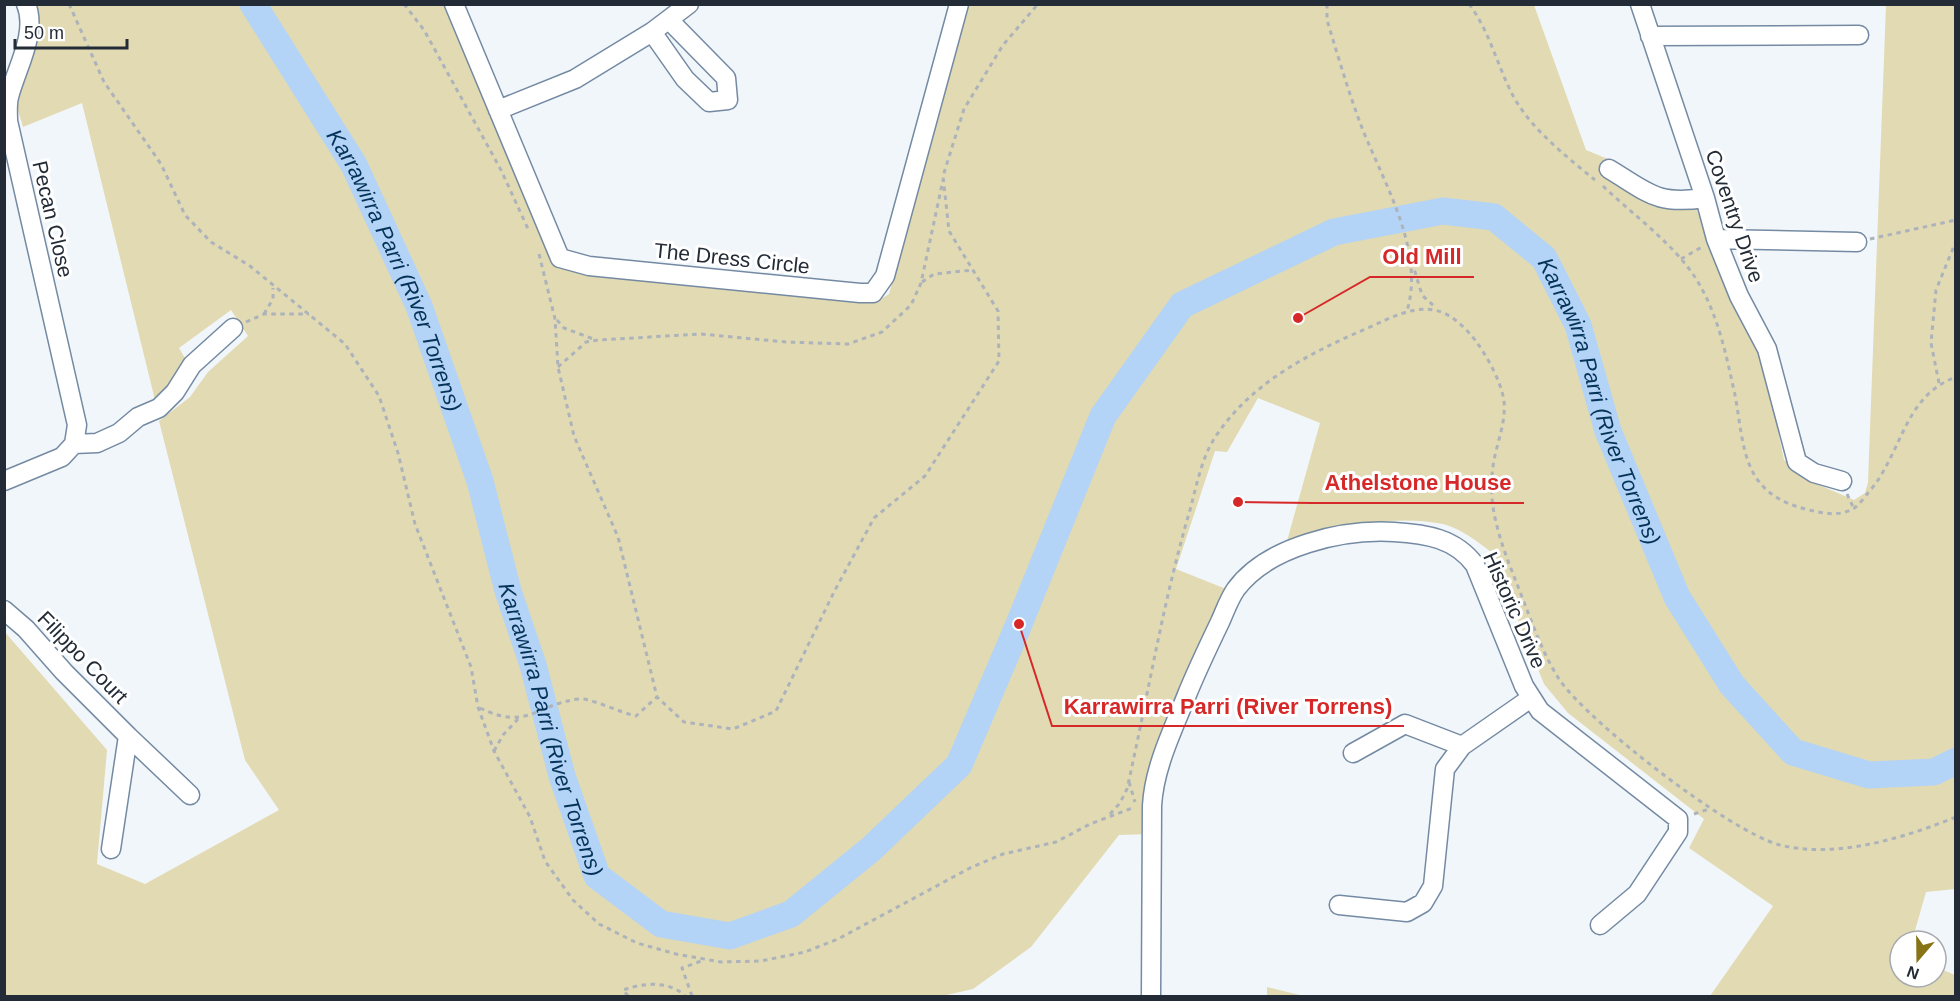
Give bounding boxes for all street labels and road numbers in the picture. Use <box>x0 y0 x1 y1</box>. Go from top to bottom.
street label: Coventry Drive <box>1702 147 1768 285</box>
street label: Pecan Close <box>28 158 78 280</box>
street label: The Dress Circle <box>653 238 811 278</box>
street label: Historic Drive <box>1479 548 1551 672</box>
street label: Filippo Court <box>33 606 133 708</box>

